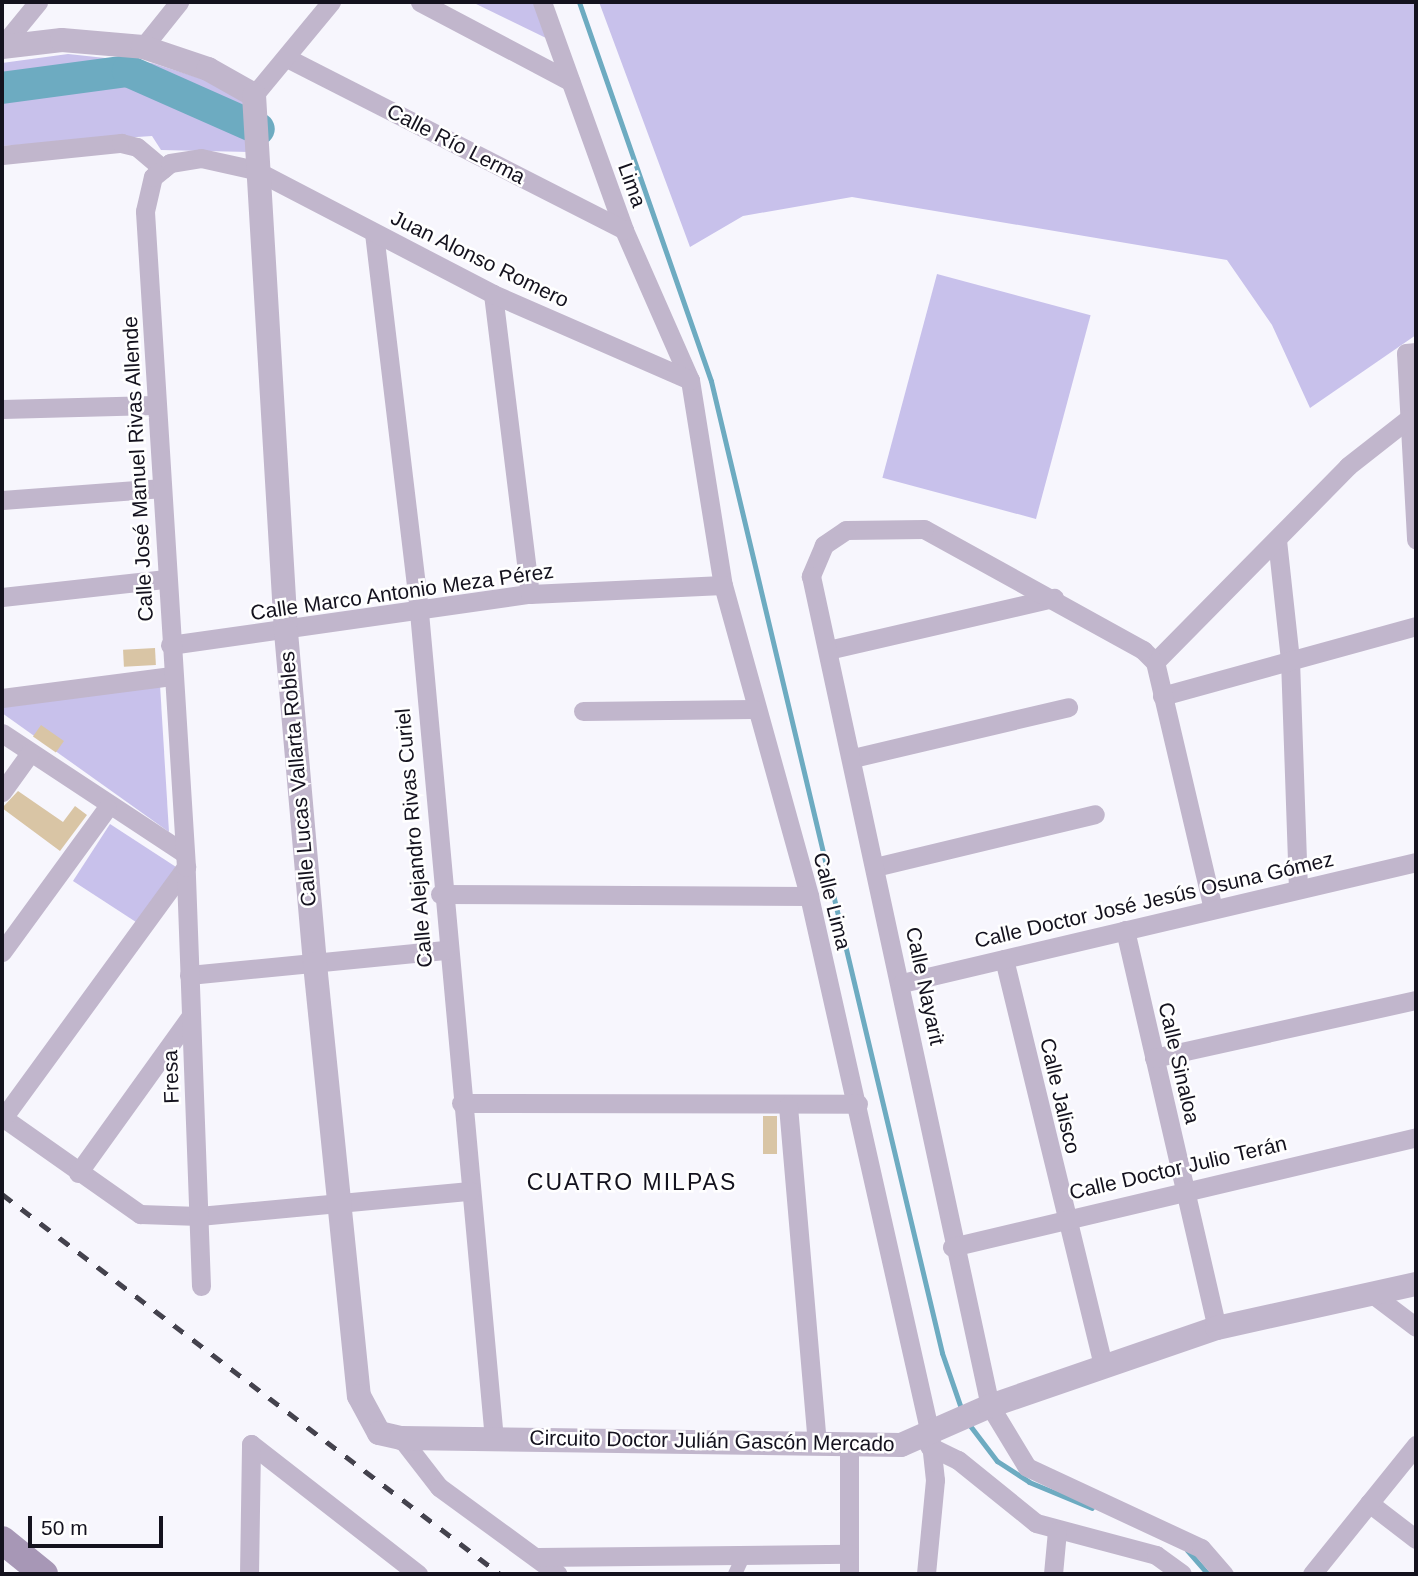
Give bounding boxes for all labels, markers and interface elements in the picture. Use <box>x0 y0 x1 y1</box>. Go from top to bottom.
street label: Calle Río Lerma <box>383 98 529 190</box>
street label: Lima <box>612 159 652 211</box>
street label: Juan Alonso Romero <box>386 205 574 313</box>
street label: Calle José Manuel Rivas Allende <box>117 315 159 623</box>
street label: Calle Marco Antonio Meza Pérez <box>248 558 556 626</box>
street label: Calle Lucas Vallarta Robles <box>274 650 322 908</box>
street label: Calle Alejandro Rivas Curiel <box>390 707 438 969</box>
street label: Calle Doctor José Jesús Osuna Gómez <box>972 846 1336 954</box>
street label: Calle Lima <box>808 850 856 952</box>
street label: Calle Nayarit <box>900 925 950 1047</box>
street label: Calle Sinaloa <box>1153 1000 1205 1126</box>
street label: Calle Jalisco <box>1034 1036 1086 1156</box>
street label: Fresa <box>157 1050 185 1104</box>
street label: Calle Doctor Julio Terán <box>1067 1131 1289 1205</box>
district label: CUATRO MILPAS <box>528 1168 736 1196</box>
street label: Circuito Doctor Julián Gascón Mercado <box>529 1425 895 1457</box>
scale bar <box>32 1502 166 1546</box>
text: 50 m <box>41 1516 88 1539</box>

